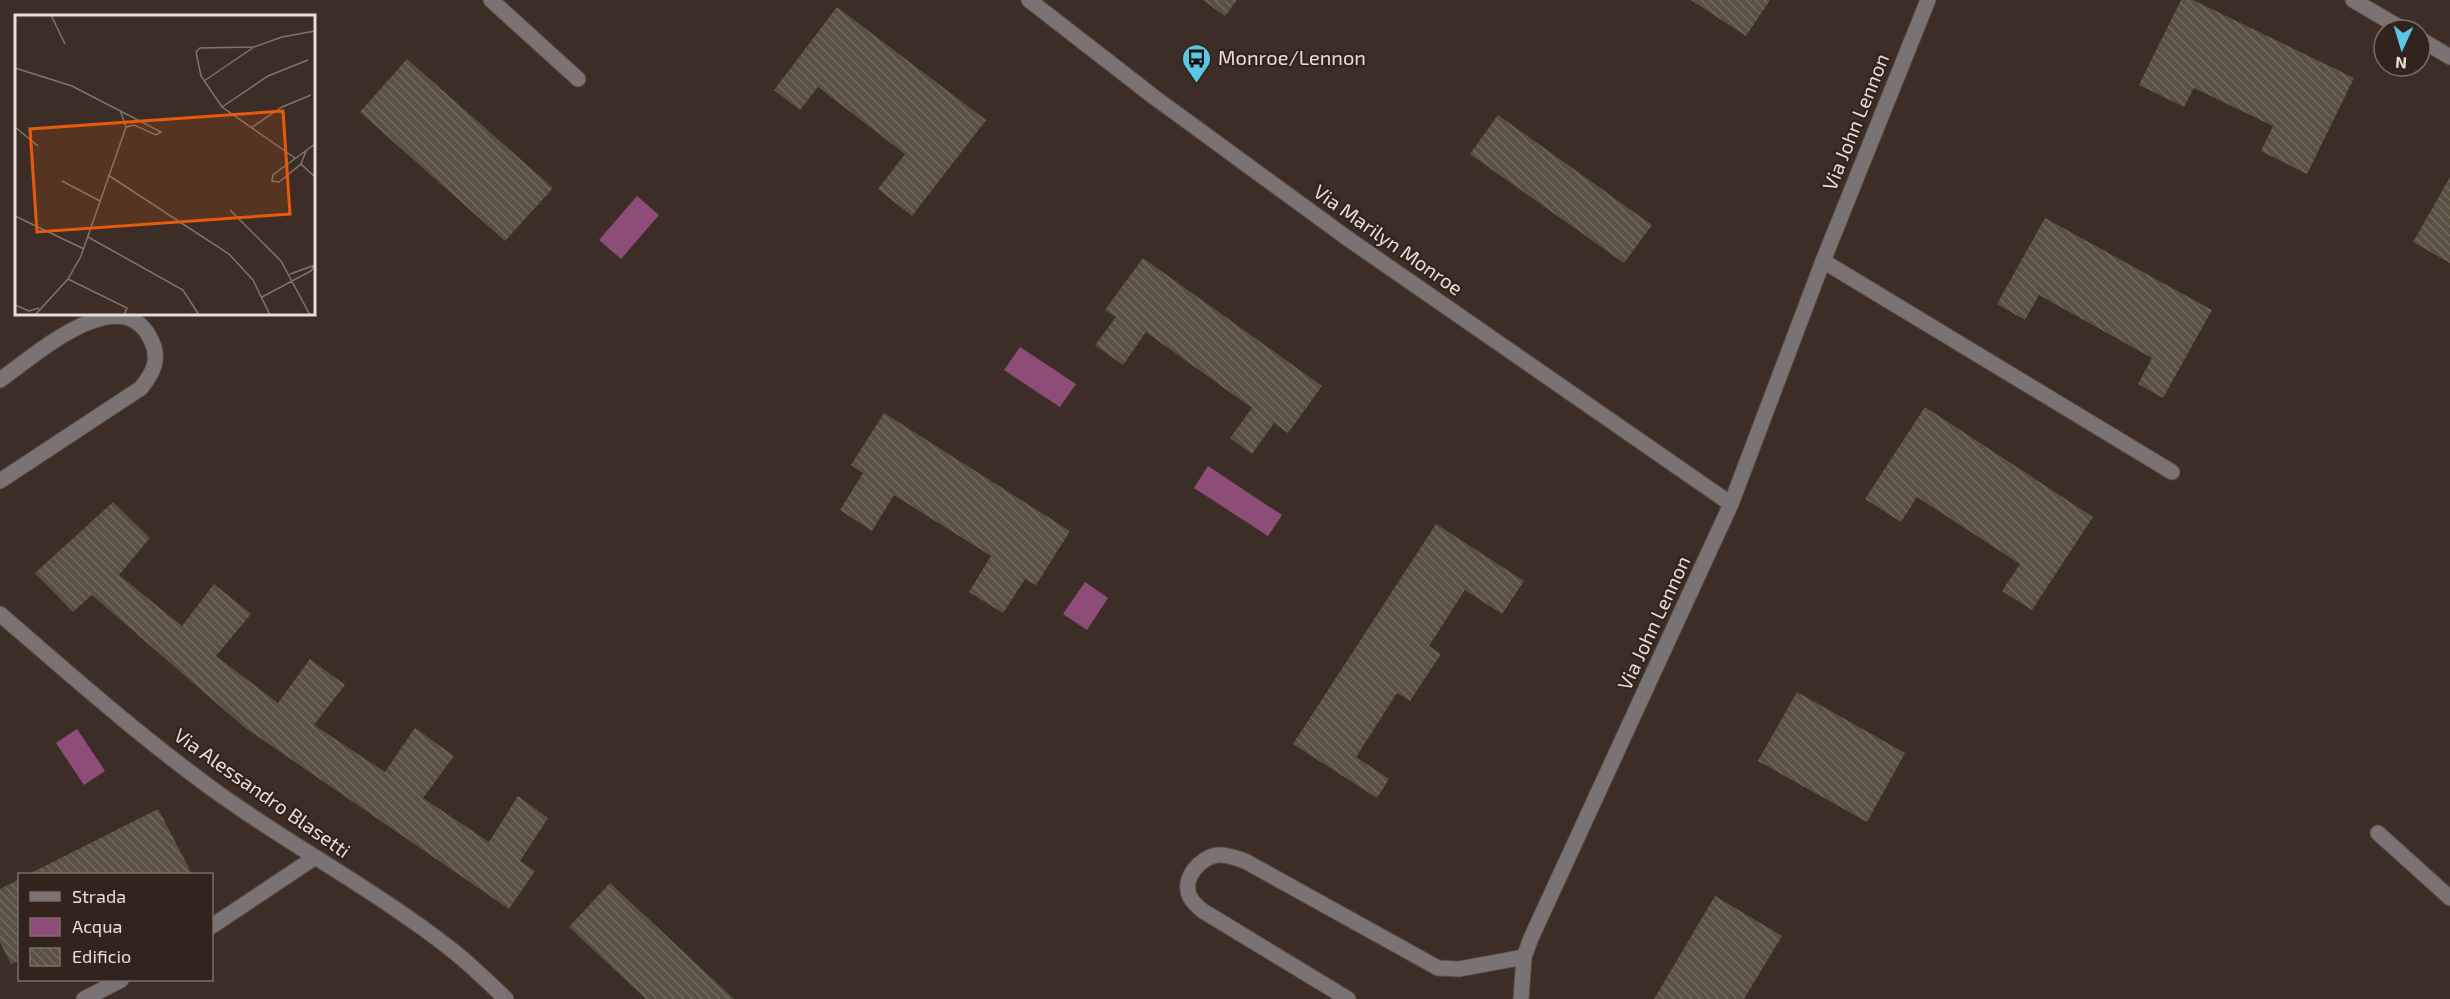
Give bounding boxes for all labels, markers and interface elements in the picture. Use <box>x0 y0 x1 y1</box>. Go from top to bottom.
inset map <box>15 15 315 315</box>
north arrow <box>2372 18 2432 78</box>
bus stop icon: Monroe/Lennon <box>1181 42 1213 84</box>
place label: Monroe/Lennon <box>1218 45 1366 69</box>
street label: Via John Lennon <box>1817 50 1893 193</box>
text: N <box>2394 54 2407 73</box>
street label: Via Marilyn Monroe <box>1309 179 1468 300</box>
street label: Via John Lennon <box>1612 552 1695 693</box>
street label: Via Alessandro Blasetti <box>170 722 355 862</box>
legend <box>18 873 213 981</box>
text: Strada <box>72 885 126 907</box>
text: Acqua <box>72 915 122 937</box>
text: Edificio <box>72 945 131 967</box>

